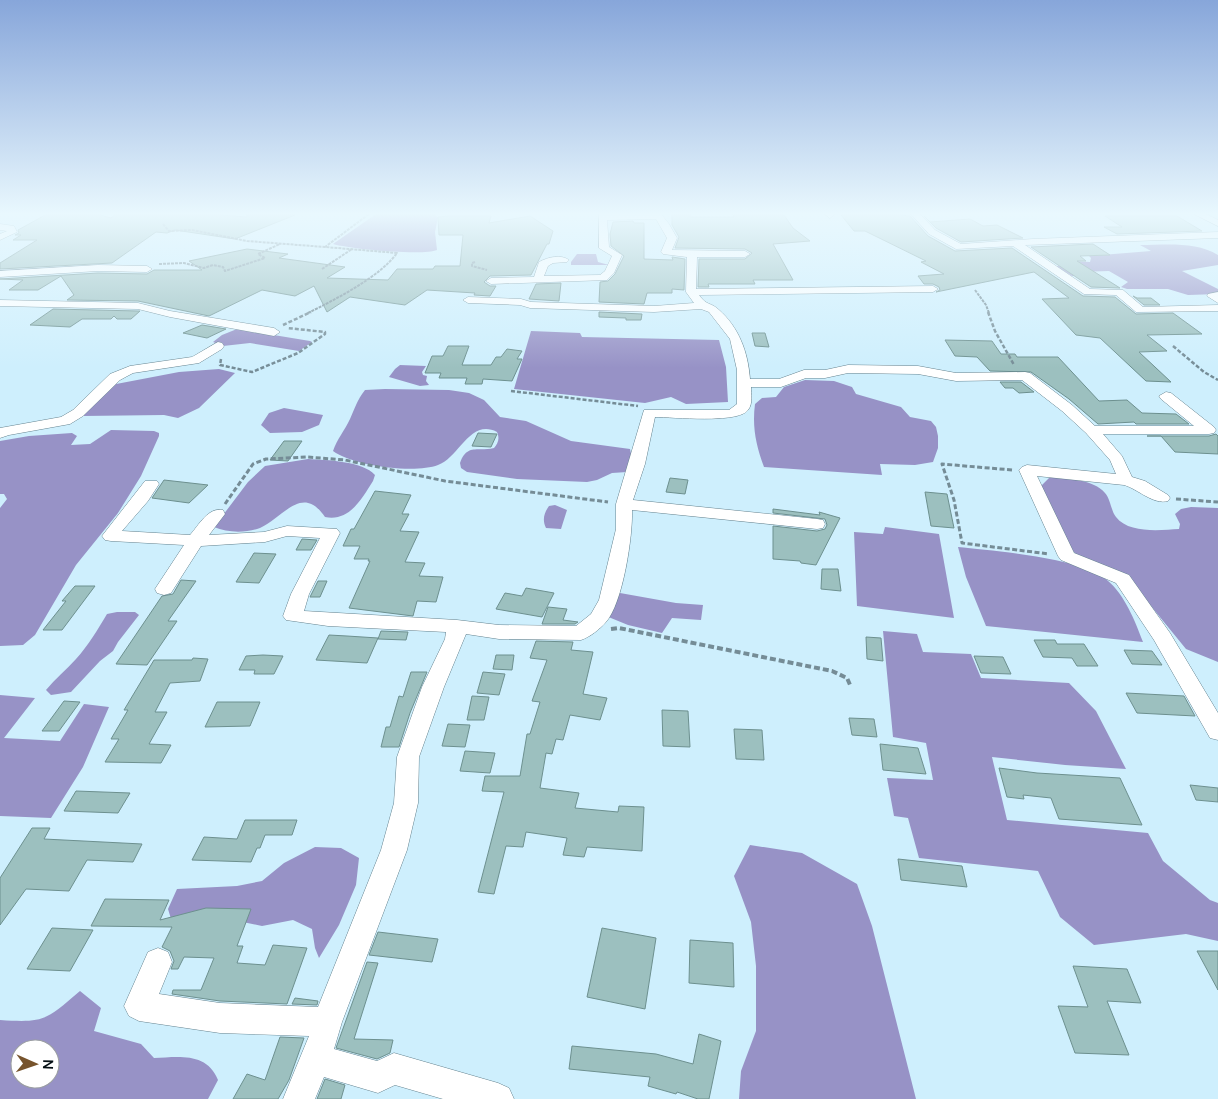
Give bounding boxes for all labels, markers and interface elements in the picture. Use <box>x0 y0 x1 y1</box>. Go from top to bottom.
north arrow <box>10 1039 60 1089</box>
text: N <box>39 1059 58 1070</box>

